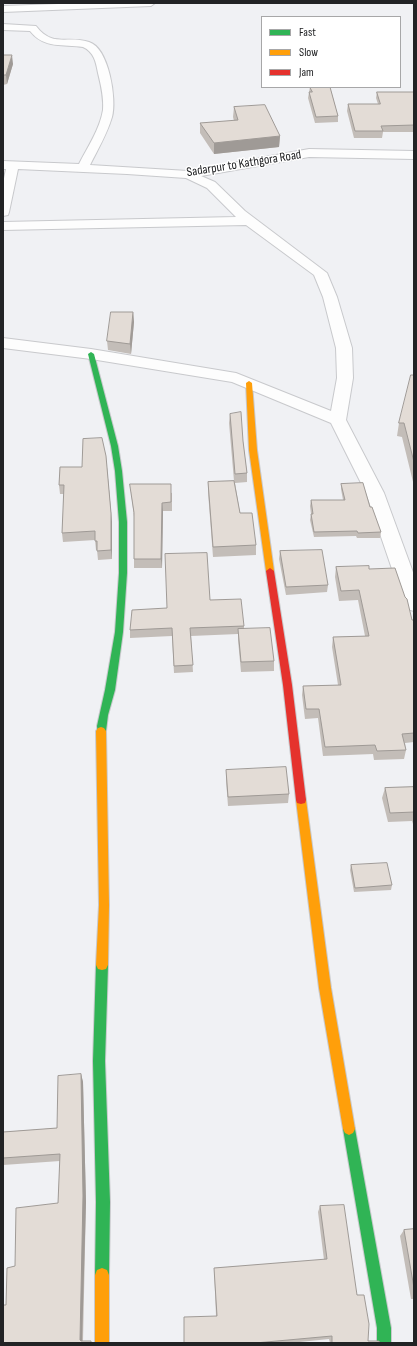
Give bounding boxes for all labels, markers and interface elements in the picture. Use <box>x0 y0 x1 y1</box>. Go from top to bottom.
legend <box>261 16 401 88</box>
text: Fast <box>299 25 316 40</box>
text: Slow <box>299 45 318 60</box>
text: Jam <box>299 65 314 80</box>
street label: Sadarpur to Kathgora Road <box>186 147 302 181</box>

